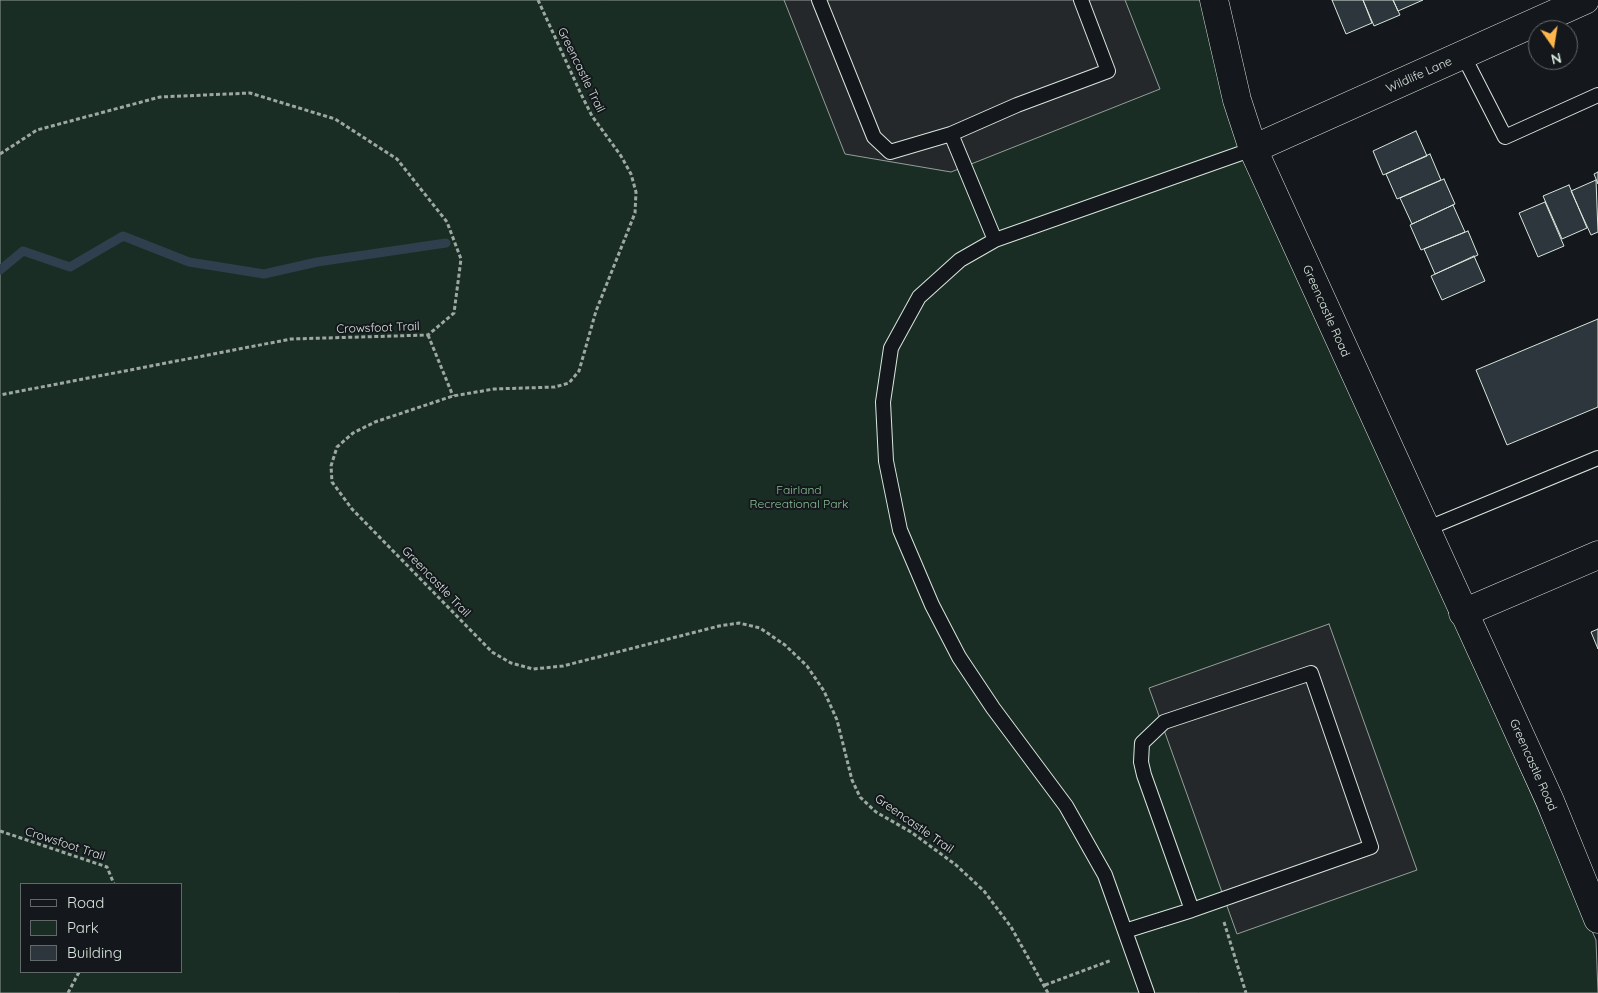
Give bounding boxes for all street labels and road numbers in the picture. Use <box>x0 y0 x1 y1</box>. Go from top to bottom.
street label: Greencastle Trail <box>554 25 608 115</box>
street label: Wildlife Lane <box>1384 54 1454 96</box>
street label: Greencastle Road <box>1299 263 1353 359</box>
street label: Crowsfoot Trail <box>336 319 420 337</box>
street label: Greencastle Trail <box>399 544 473 620</box>
street label: Greencastle Road <box>1506 717 1560 813</box>
street label: Greencastle Trail <box>872 792 956 856</box>
street label: Crowsfoot Trail <box>23 824 107 864</box>

